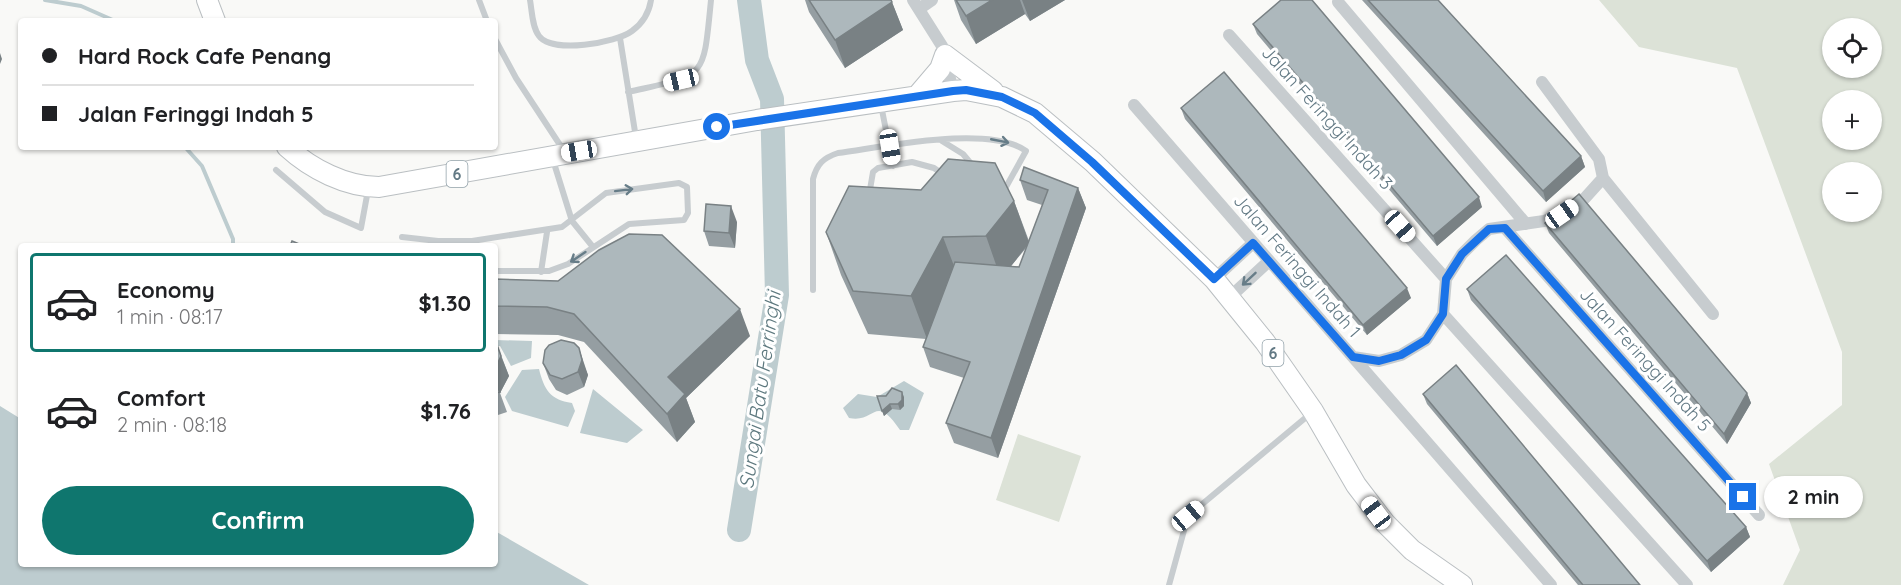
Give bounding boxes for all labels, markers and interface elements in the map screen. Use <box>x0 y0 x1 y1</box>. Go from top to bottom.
map controls <box>1822 18 1882 222</box>
button: locate <box>1822 18 1882 78</box>
street label: Jalan Feringgi Indah 3 <box>1257 41 1398 194</box>
text: Hard Rock Cafe Penang <box>78 42 331 70</box>
car <box>661 67 701 93</box>
button: + <box>1822 90 1882 150</box>
text: Jalan Feringgi Indah 5 <box>78 100 314 128</box>
route start <box>703 113 730 140</box>
car <box>878 128 902 166</box>
one-way arrow <box>990 136 1009 147</box>
car <box>560 139 598 163</box>
road number: 6 <box>446 161 468 187</box>
button: − <box>1822 162 1882 222</box>
one-way arrow <box>613 184 633 195</box>
street label: Jalan Feringgi Indah 1 <box>1229 189 1366 342</box>
car <box>1542 196 1582 232</box>
car <box>1381 207 1419 245</box>
one-way arrow <box>570 251 586 263</box>
one-way arrow <box>1242 272 1257 286</box>
icon: car <box>45 276 99 330</box>
text: Economy <box>117 276 215 304</box>
street label: Jalan Feringgi Indah 5 <box>1575 283 1716 436</box>
water label: Sungai Batu Ferringhi <box>733 287 786 490</box>
text: $1.30 <box>419 289 471 317</box>
text: 1 min · 08:17 <box>117 304 223 329</box>
road number: 6 <box>1262 340 1284 366</box>
icon: car <box>45 384 99 438</box>
text: Comfort <box>117 384 206 412</box>
text: $1.76 <box>420 397 471 425</box>
text: 2 min · 08:18 <box>117 412 227 437</box>
callout: 2 min <box>1764 476 1863 518</box>
route end <box>1729 483 1756 510</box>
text: 2 min <box>1787 484 1840 509</box>
button: Confirm <box>42 486 474 555</box>
car <box>1358 493 1394 533</box>
car <box>1168 498 1208 534</box>

